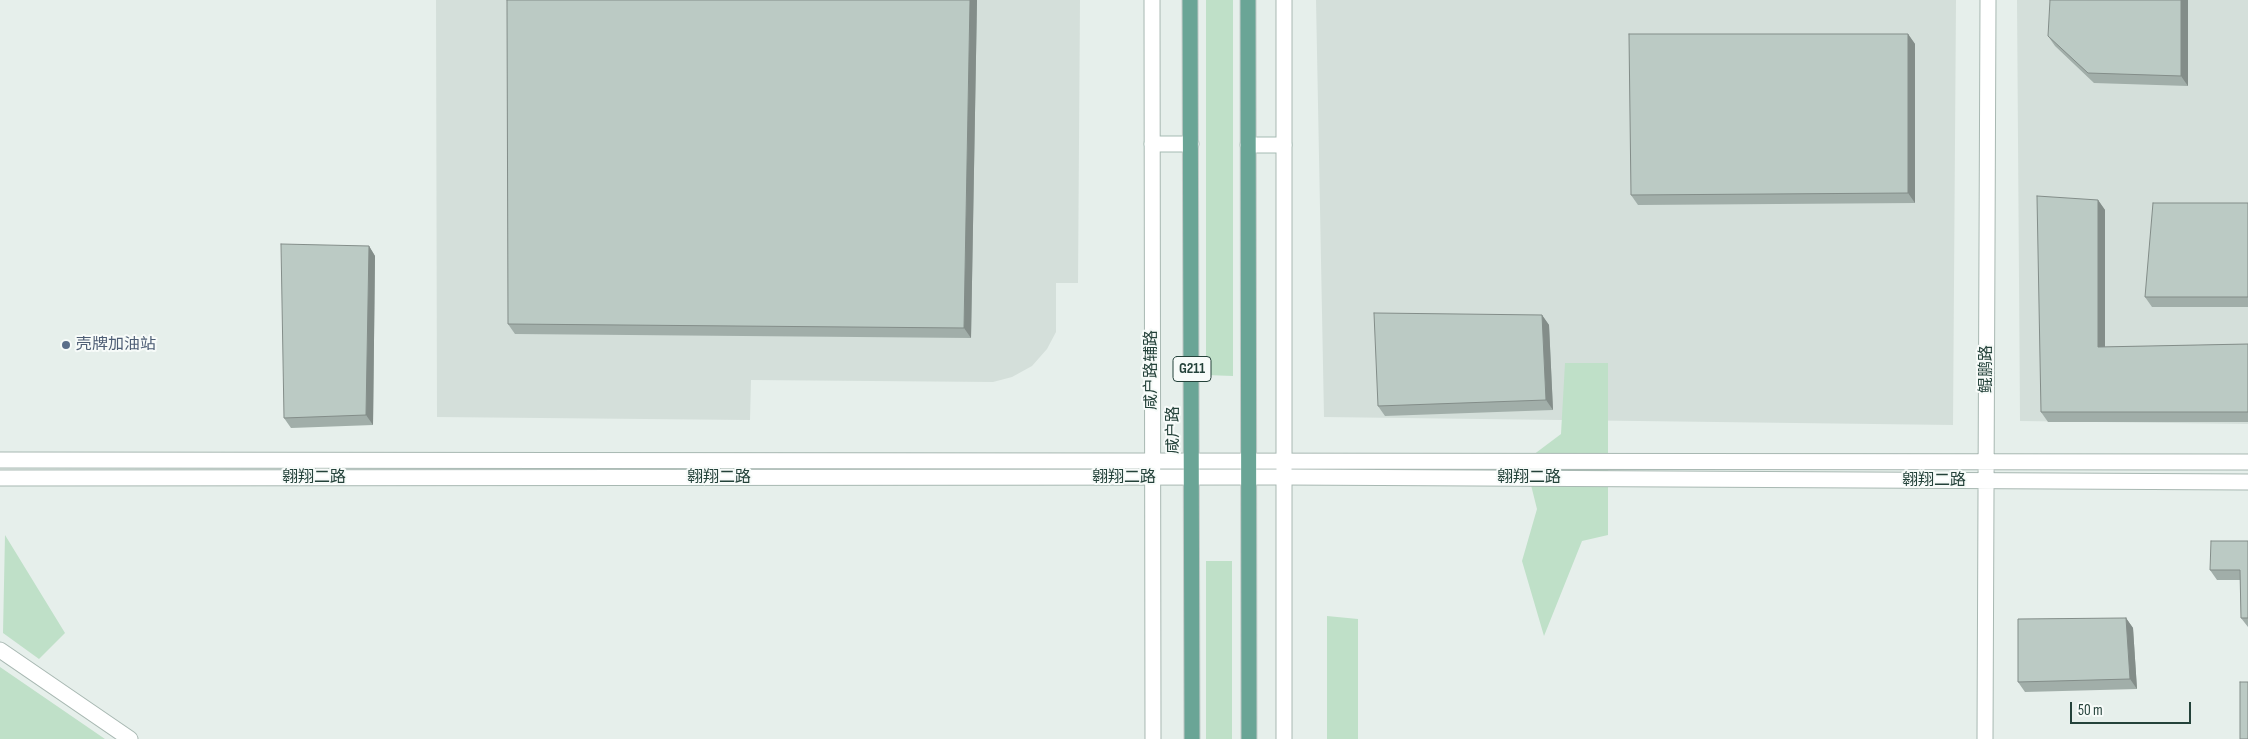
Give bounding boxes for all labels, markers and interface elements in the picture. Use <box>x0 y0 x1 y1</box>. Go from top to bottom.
street label: 咸户路辅路 <box>1142 330 1162 410</box>
place label: 壳牌加油站 <box>76 335 156 355</box>
marker: 壳牌加油站 <box>60 339 72 351</box>
street label: 鲲鹏路 <box>1977 345 1997 393</box>
road number: G211 <box>1173 356 1211 382</box>
street label: 咸户路 <box>1164 406 1184 454</box>
street label: 翱翔二路 <box>282 468 346 488</box>
street label: 翱翔二路 <box>687 468 751 488</box>
street label: 翱翔二路 <box>1092 468 1156 488</box>
street label: 翱翔二路 <box>1497 468 1561 488</box>
street label: 翱翔二路 <box>1902 471 1966 491</box>
scale bar <box>2073 692 2194 724</box>
text: 50 m <box>2078 701 2103 720</box>

